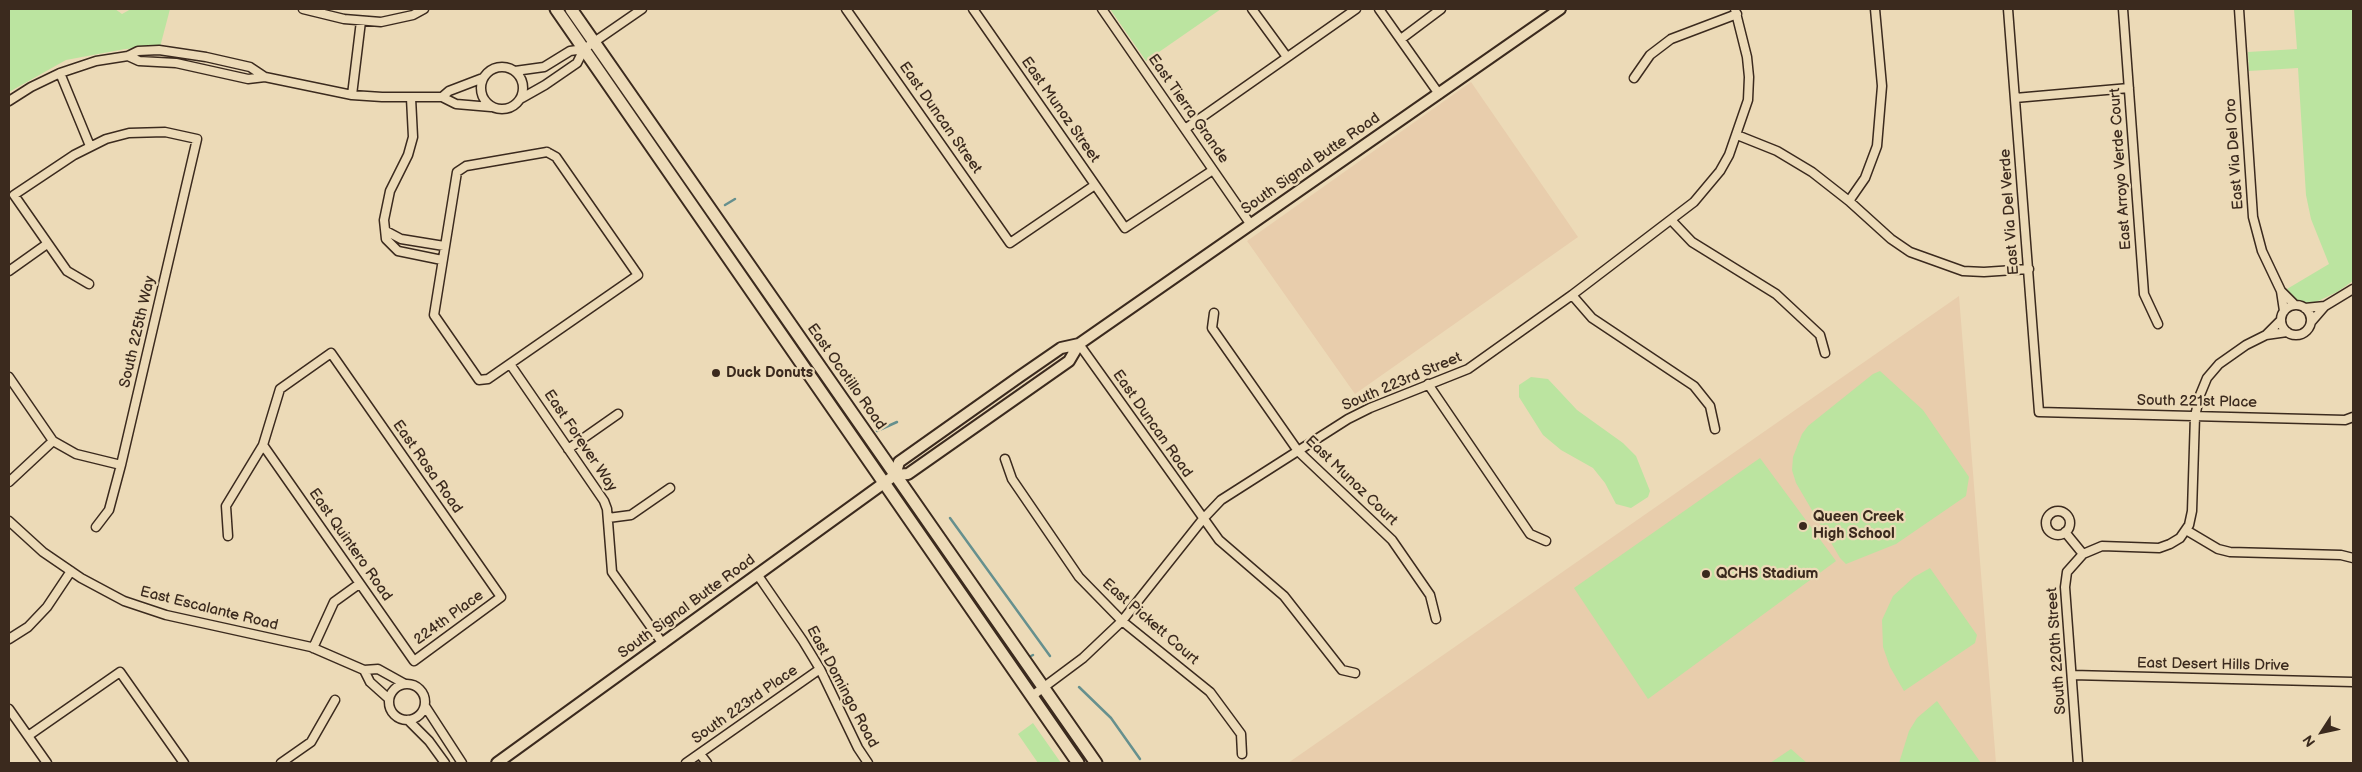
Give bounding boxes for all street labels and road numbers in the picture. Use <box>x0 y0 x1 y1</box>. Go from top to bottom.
street label: East Tierra Grande <box>1144 51 1232 167</box>
street label: East Munoz Street <box>1017 54 1103 166</box>
street label: East Duncan Street <box>895 59 985 177</box>
street label: East Arroyo Verde Court <box>2106 87 2136 251</box>
street label: East Via Del Oro <box>2222 98 2248 210</box>
street label: South Signal Butte Road <box>1238 109 1384 219</box>
street label: East Via Del Verde <box>1997 148 2023 276</box>
street label: South 225th Way <box>116 274 160 390</box>
street label: East Ocotillo Road <box>803 320 889 434</box>
street label: South 223rd Street <box>1339 349 1465 415</box>
street label: East Duncan Road <box>1108 367 1196 481</box>
street label: East Forever Way <box>539 387 621 495</box>
street label: South 221st Place <box>2137 392 2257 412</box>
street label: East Rosa Road <box>388 417 466 517</box>
street label: East Munoz Court <box>1301 432 1401 530</box>
street label: East Quintero Road <box>304 485 396 605</box>
street label: South Signal Butte Road <box>615 551 759 663</box>
street label: East Pickett Court <box>1098 575 1202 669</box>
street label: East Escalante Road <box>138 583 280 635</box>
street label: 224th Place <box>411 587 487 649</box>
street label: South 220th Street <box>2044 587 2070 715</box>
street label: East Domingo Road <box>802 623 882 751</box>
street label: East Desert Hills Drive <box>2137 655 2289 675</box>
street label: South 223rd Place <box>689 662 801 748</box>

